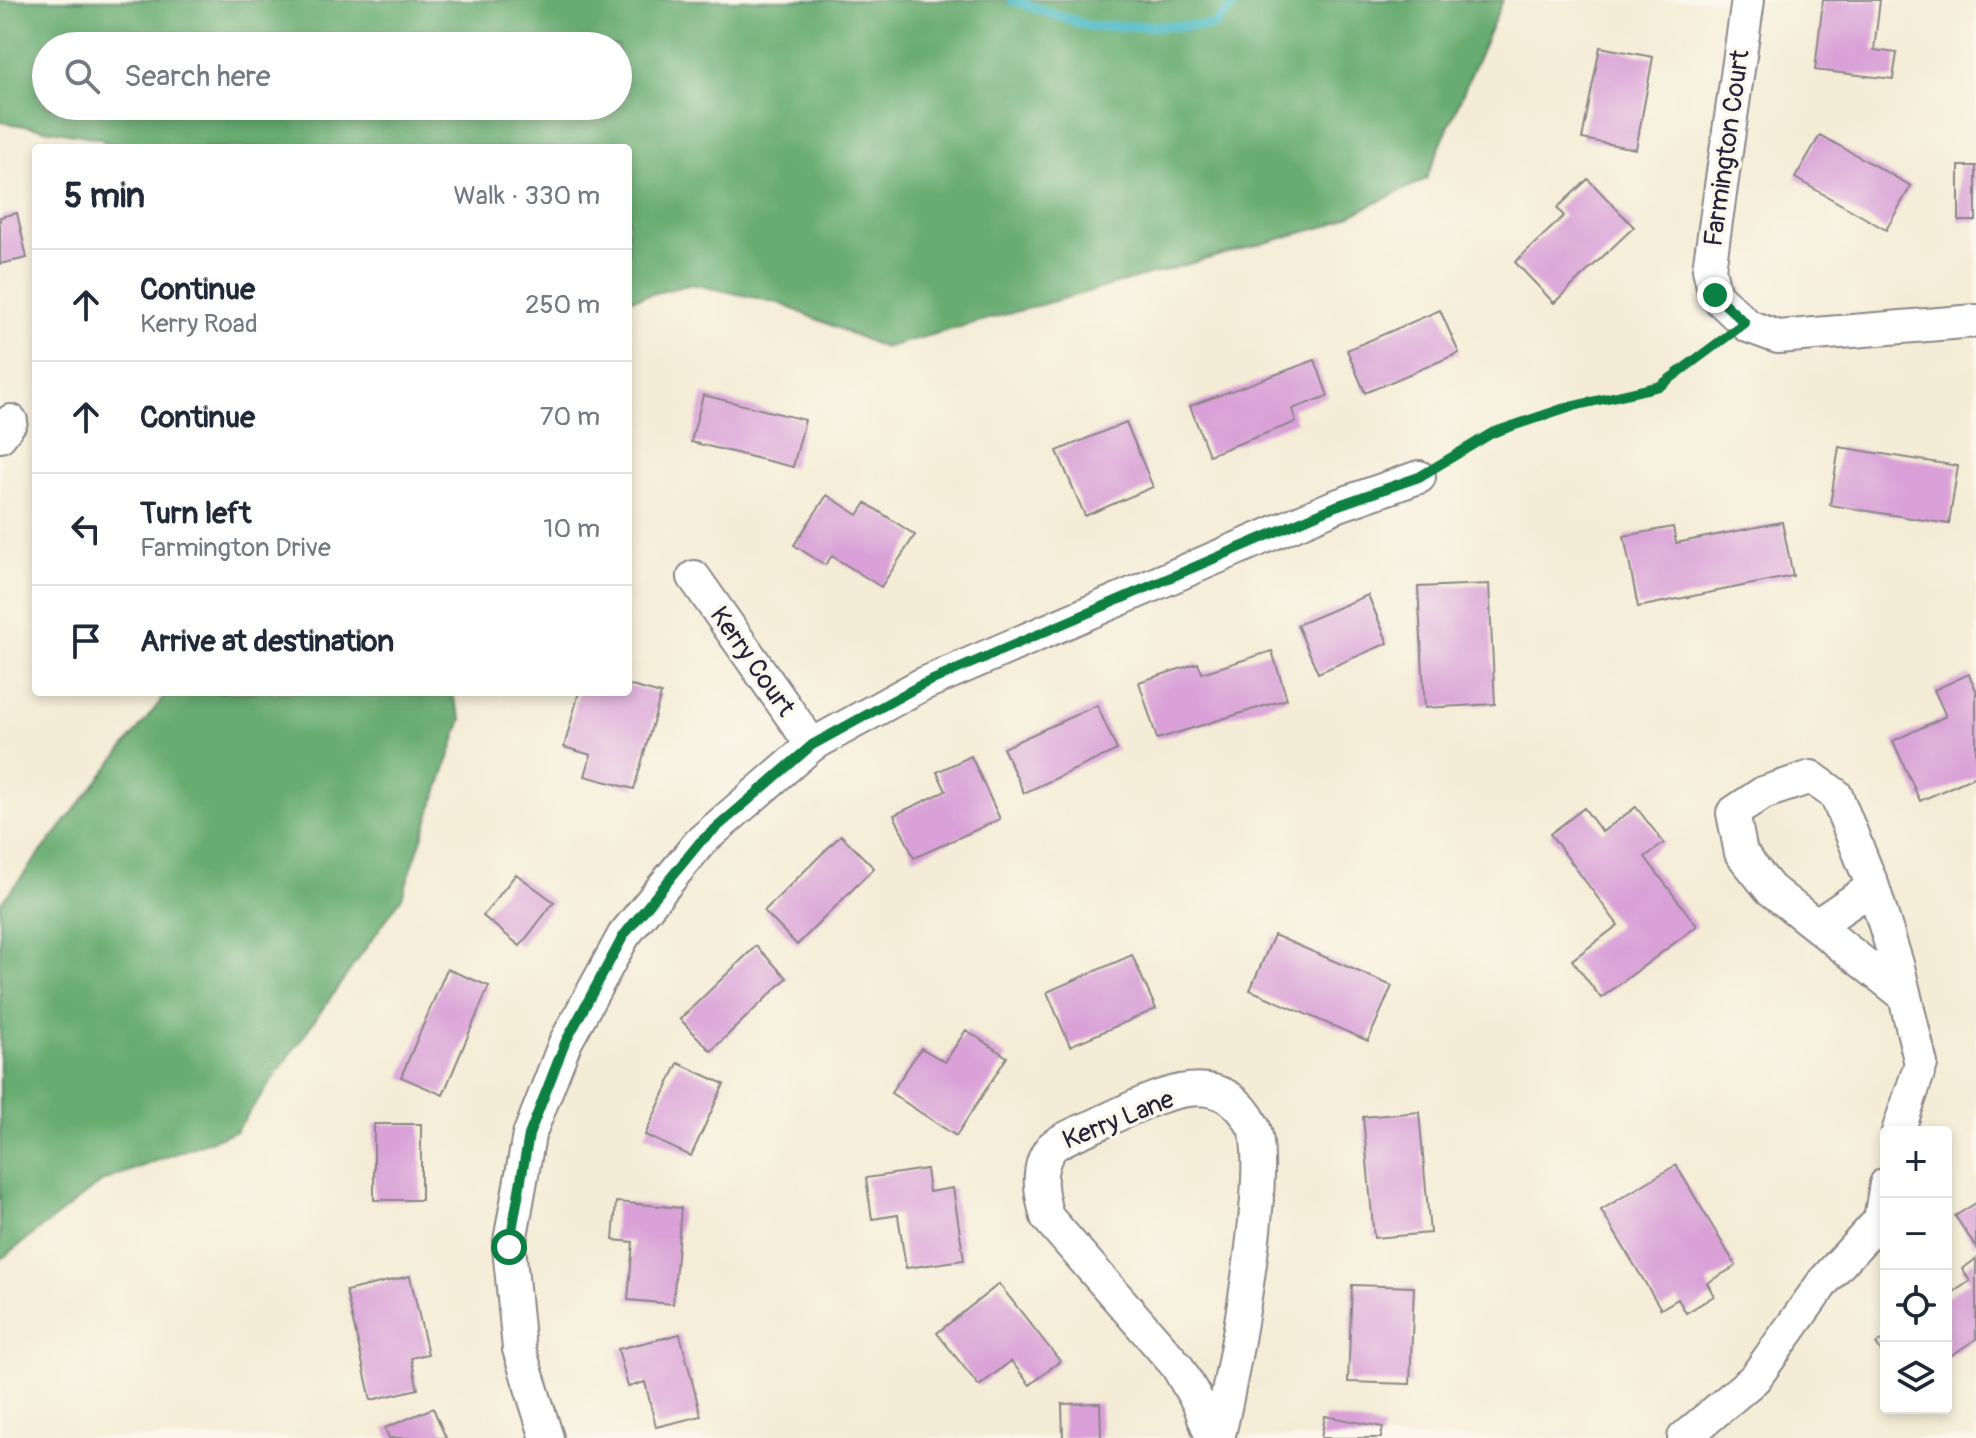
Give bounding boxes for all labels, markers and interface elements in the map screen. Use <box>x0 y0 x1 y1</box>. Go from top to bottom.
search box <box>32 32 632 120</box>
street label: Farmington Court <box>1697 47 1757 248</box>
icon: search <box>60 54 104 98</box>
text: Search here <box>124 58 271 95</box>
text: 5 min <box>64 175 145 218</box>
text: Walk · 330 m <box>453 180 600 212</box>
text: Continue <box>140 271 255 308</box>
route end <box>1697 277 1733 313</box>
icon: ahead <box>64 283 108 327</box>
text: 250 m <box>525 289 600 321</box>
text: Kerry Road <box>140 308 258 340</box>
icon: ahead <box>64 395 108 439</box>
text: Continue <box>140 399 255 436</box>
text: 70 m <box>540 401 600 433</box>
text: Turn left <box>140 495 251 532</box>
icon: left <box>64 507 108 551</box>
text: 10 m <box>543 513 600 545</box>
text: Farmington Drive <box>140 532 331 564</box>
street label: Kerry Court <box>703 601 802 723</box>
icon: arrive <box>64 619 108 663</box>
text: Arrive at destination <box>140 623 394 660</box>
street label: Kerry Lane <box>1058 1083 1179 1157</box>
map controls <box>1880 1126 1952 1414</box>
button: + <box>1880 1126 1952 1198</box>
button: − <box>1880 1198 1952 1270</box>
route start <box>491 1229 527 1265</box>
button: locate <box>1880 1270 1952 1342</box>
button: layers <box>1880 1342 1952 1414</box>

